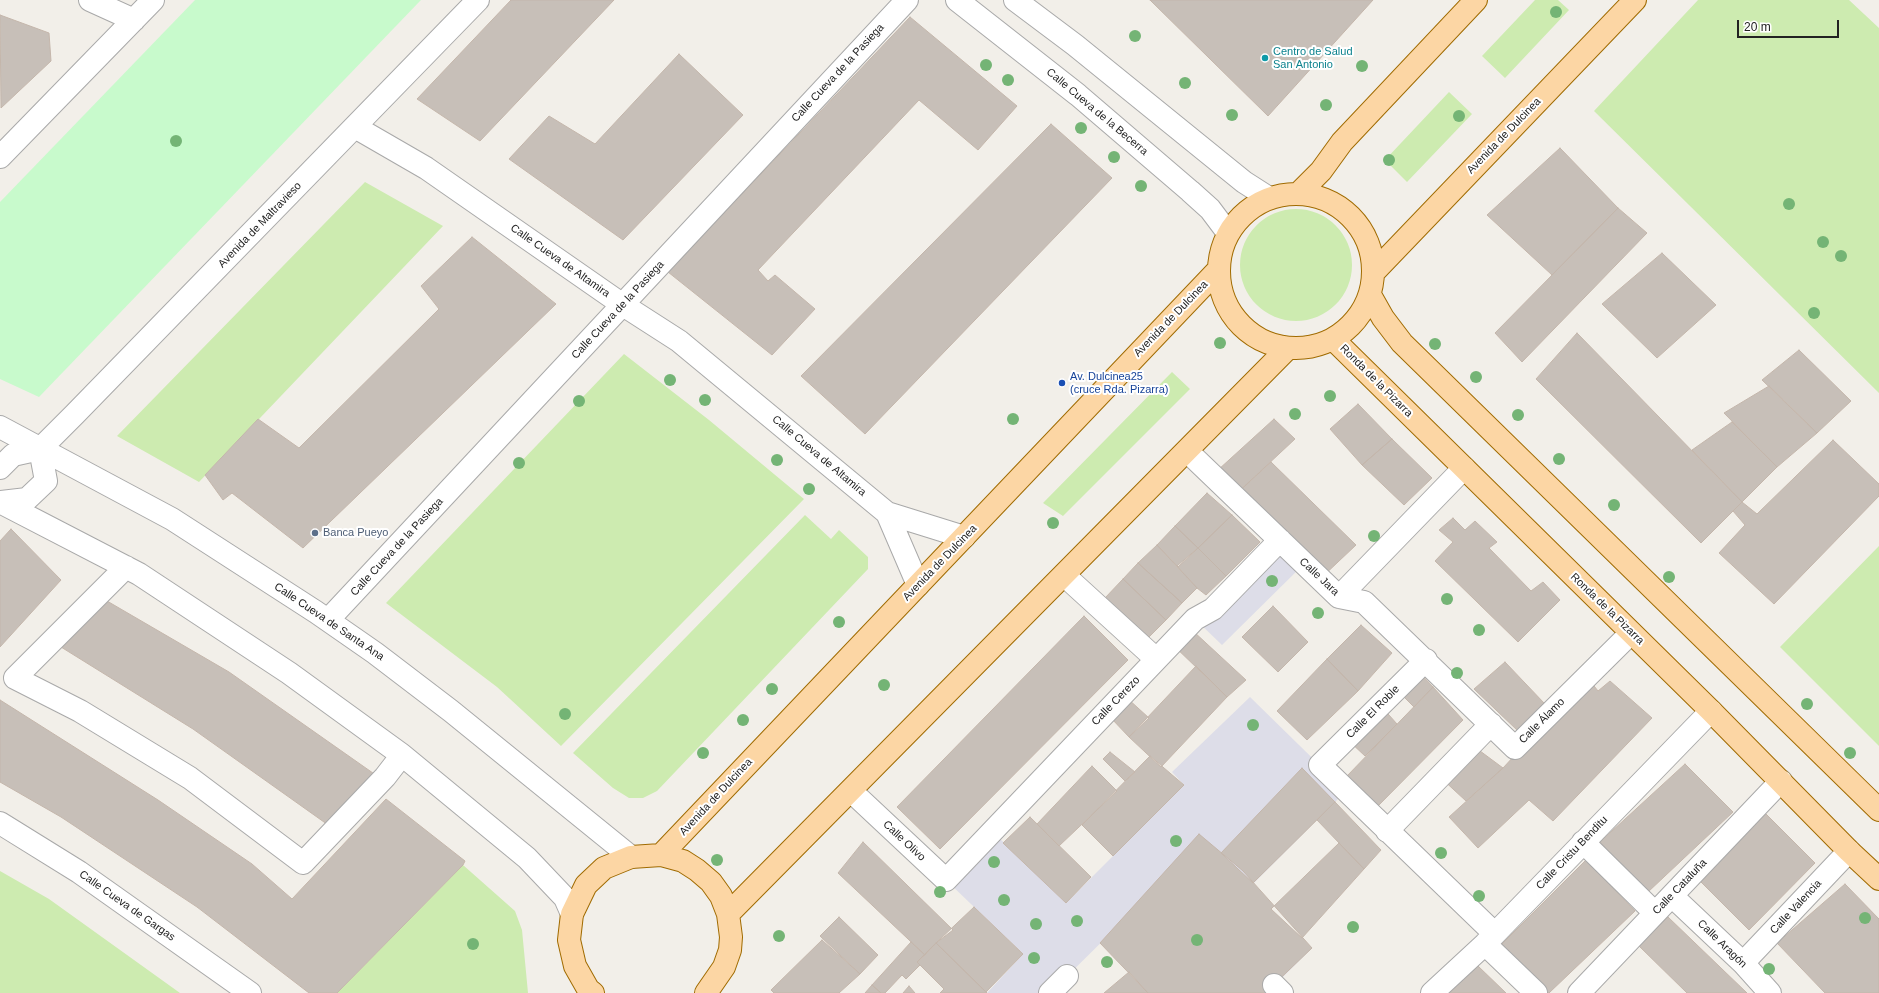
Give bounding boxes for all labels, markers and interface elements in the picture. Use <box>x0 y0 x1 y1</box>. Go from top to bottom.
scale bar <box>1739 12 1841 38</box>
text: 20 m <box>1744 20 1771 34</box>
street label: Calle Cueva de la Pasiega <box>789 21 887 125</box>
place label: Centro de Salud San Antonio <box>1273 45 1352 71</box>
marker: Centro de Salud San Antonio <box>1260 53 1270 63</box>
street label: Calle Cueva de la Becerra <box>1044 66 1150 158</box>
street label: Avenida de Dulcinea <box>1464 95 1544 177</box>
street label: Avenida de Maltravieso <box>216 179 304 271</box>
street label: Calle Cueva de Altamira <box>508 222 612 300</box>
street label: Calle Cueva de la Pasiega <box>569 258 667 362</box>
street label: Avenida de Dulcinea <box>1131 278 1211 360</box>
street label: Ronda de la Pizarra <box>1337 342 1415 420</box>
place label: Av. Dulcinea25 (cruce Rda. Pizarra) <box>1070 370 1168 396</box>
marker: Av. Dulcinea25 (cruce Rda. Pizarra) <box>1057 378 1067 388</box>
street label: Calle Cueva de Altamira <box>769 413 869 499</box>
street label: Calle Cueva de la Pasiega <box>348 495 446 599</box>
street label: Avenida de Dulcinea <box>900 522 980 604</box>
place label: Banca Pueyo <box>323 526 388 540</box>
marker: Banca Pueyo <box>310 528 320 538</box>
street label: Calle Jara <box>1296 555 1342 599</box>
street label: Ronda de la Pizarra <box>1567 570 1647 648</box>
street label: Calle Cueva de Santa Ana <box>272 580 386 664</box>
street label: Calle Cerezo <box>1089 674 1143 728</box>
street label: Calle El Roble <box>1344 683 1402 741</box>
street label: Calle Álamo <box>1516 695 1568 747</box>
street label: Avenida de Dulcinea <box>677 756 755 838</box>
street label: Calle Cristu Benditu <box>1533 813 1611 893</box>
street label: Calle Olivo <box>880 818 928 864</box>
street label: Calle Cataluña <box>1650 856 1710 918</box>
street label: Calle Cueva de Gargas <box>76 868 178 944</box>
street label: Calle Valencia <box>1767 877 1825 937</box>
street label: Calle Aragón <box>1695 917 1749 971</box>

